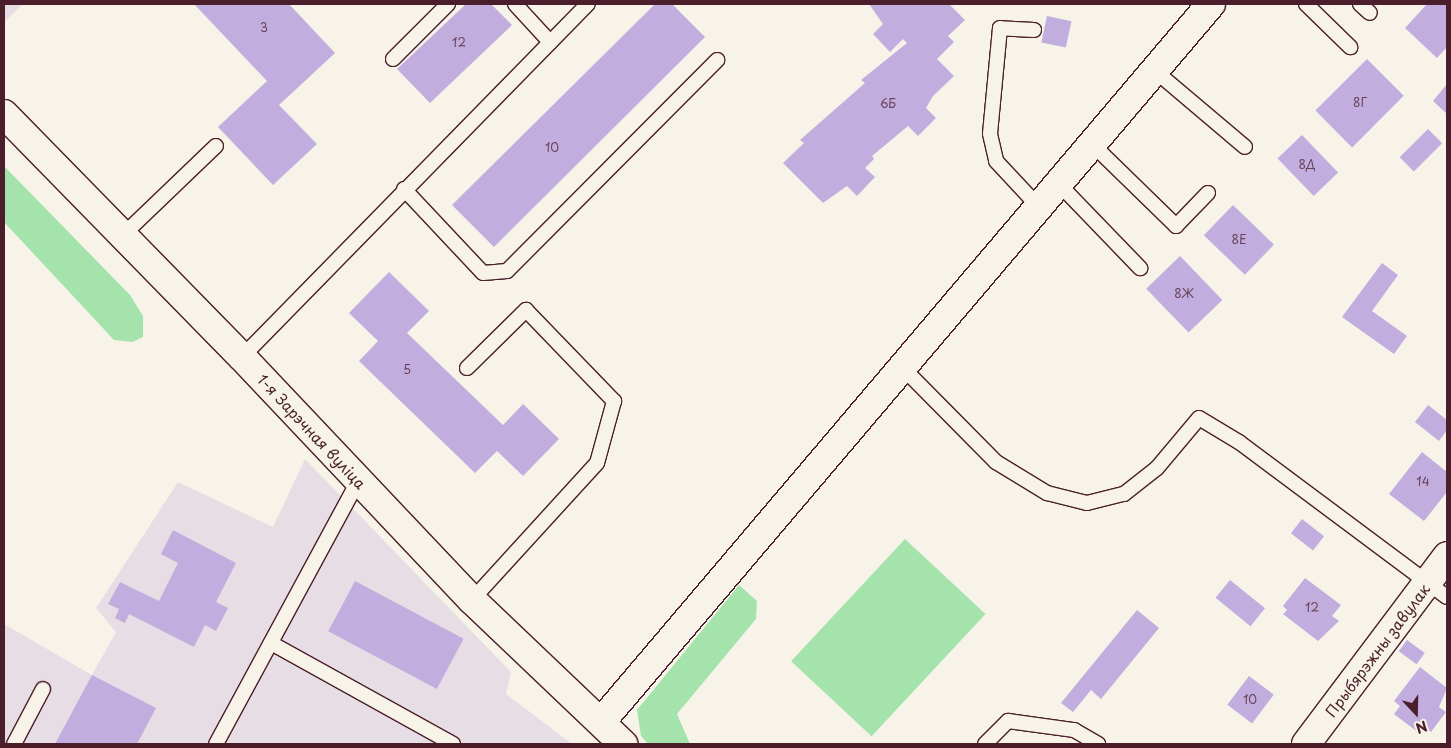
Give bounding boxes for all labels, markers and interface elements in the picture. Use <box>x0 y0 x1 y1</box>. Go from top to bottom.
house number: 3 <box>260 21 268 35</box>
house number: 12 <box>452 36 466 50</box>
house number: 8Г <box>1353 96 1367 110</box>
house number: 6Б <box>880 97 896 111</box>
house number: 10 <box>545 141 559 155</box>
house number: 8Д <box>1299 158 1315 172</box>
house number: 8Е <box>1231 233 1247 247</box>
house number: 8Ж <box>1174 287 1194 301</box>
house number: 5 <box>403 363 411 377</box>
street label: 1-я Зарэчная вуліца <box>254 370 370 492</box>
house number: 14 <box>1416 475 1430 489</box>
street label: Прыбярэжны завулак <box>1321 579 1433 721</box>
house number: 12 <box>1305 601 1319 615</box>
north arrow <box>1391 688 1441 738</box>
house number: 10 <box>1243 693 1257 707</box>
text: N <box>1413 716 1430 739</box>

